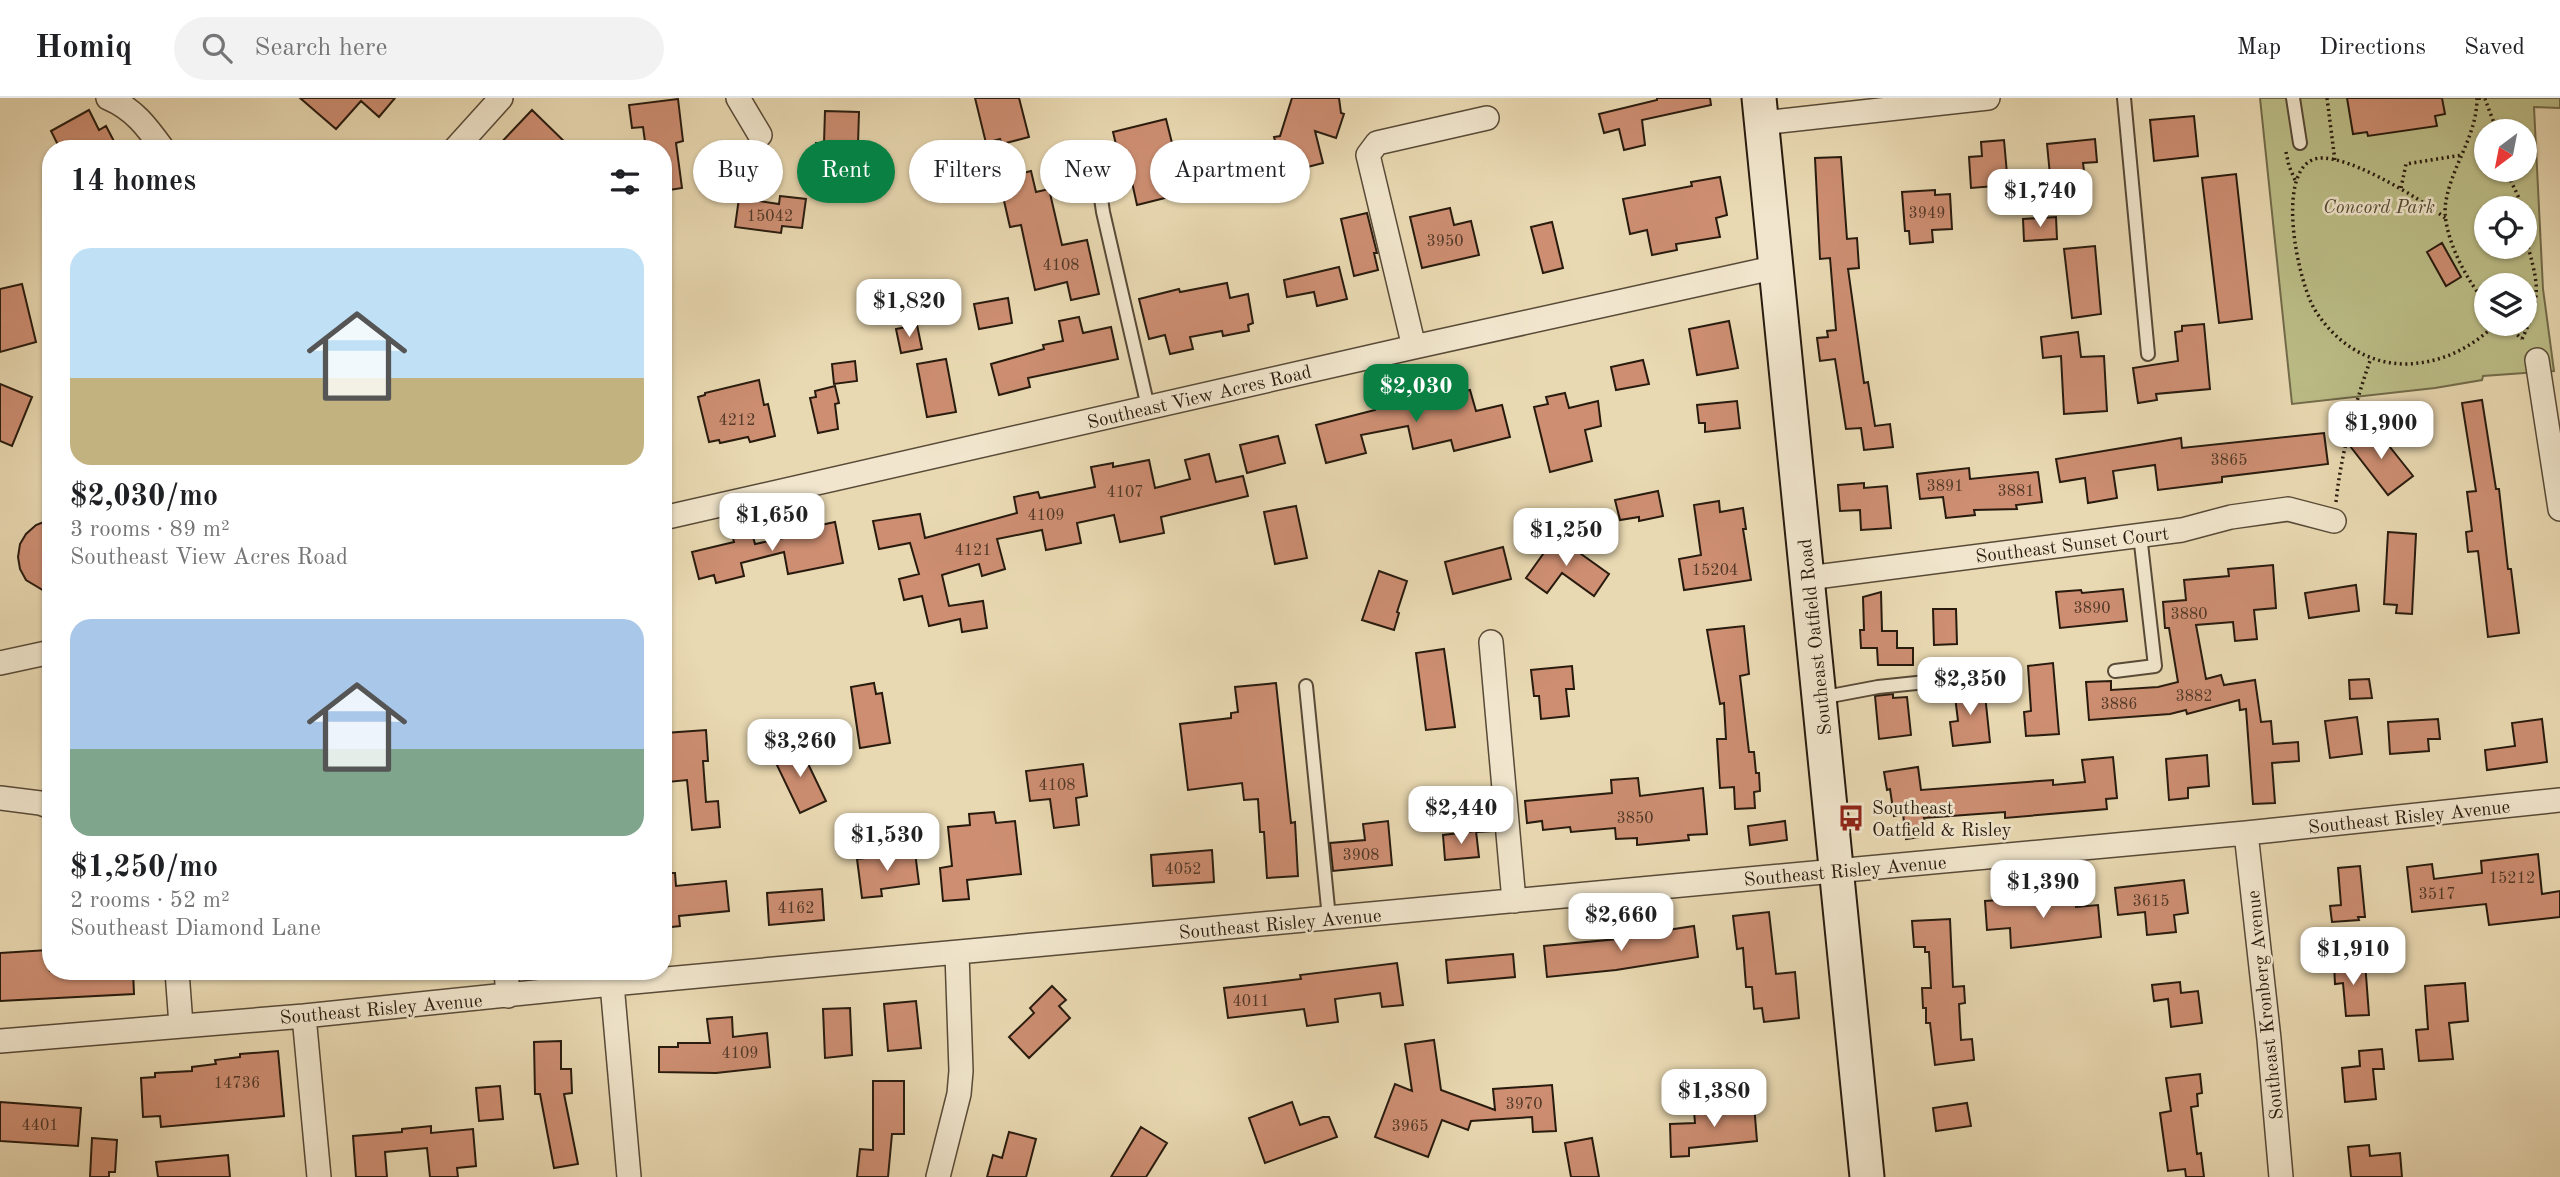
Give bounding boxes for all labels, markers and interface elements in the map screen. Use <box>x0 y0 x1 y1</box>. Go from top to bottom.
search box <box>174 17 664 80</box>
icon: search <box>198 29 236 67</box>
text: Homiq <box>35 32 132 65</box>
text: Search here <box>254 35 387 61</box>
text: Map <box>2237 36 2281 60</box>
text: Directions <box>2319 36 2426 60</box>
text: Saved <box>2464 36 2525 60</box>
north arrow <box>2474 119 2538 182</box>
map controls <box>2474 119 2537 336</box>
chip: Buy <box>693 140 783 203</box>
chip: Rent <box>797 140 895 203</box>
chip: Filters <box>909 140 1026 203</box>
chip: New <box>1040 140 1136 203</box>
chip: Apartment <box>1150 140 1310 203</box>
icon: filters <box>606 163 644 201</box>
text: 14 homes <box>70 167 196 197</box>
pin: $1,740 <box>1983 170 2097 229</box>
text: $1,740 <box>2003 180 2077 203</box>
button: locate <box>2474 196 2537 259</box>
park label: Concord Park <box>2323 199 2435 218</box>
house number: 3949 <box>1908 206 1946 222</box>
house number: 15042 <box>747 209 793 225</box>
house number: 3950 <box>1426 234 1464 250</box>
house number: 4108 <box>1042 258 1080 274</box>
button: layers <box>2474 273 2537 336</box>
pin: $1,820 <box>852 280 966 339</box>
text: $1,820 <box>872 290 946 313</box>
icon: home <box>294 293 420 419</box>
street label: Southeast View Acres Road <box>1086 363 1314 434</box>
pin: $2,030 <box>1359 364 1473 424</box>
text: $2,030 <box>1379 375 1453 398</box>
pin: $1,900 <box>2324 402 2438 461</box>
text: $1,900 <box>2344 412 2418 435</box>
house number: 4212 <box>718 413 756 429</box>
house number: 3865 <box>2210 453 2248 469</box>
house number: 3891 <box>1926 479 1964 495</box>
text: $2,030/mo <box>70 482 218 512</box>
house number: 3881 <box>1997 484 2035 500</box>
house number: 4107 <box>1106 485 1144 501</box>
pin: $1,650 <box>715 494 829 553</box>
text: $1,650 <box>735 504 809 527</box>
house number: 4109 <box>1027 508 1065 524</box>
pin: $1,250 <box>1509 508 1623 568</box>
text: 3 rooms · 89 m² <box>70 518 230 541</box>
text: $1,250 <box>1529 519 1603 542</box>
street label: Southeast Sunset Court <box>1975 525 2170 568</box>
street label: Southeast Oatfield Road <box>1797 537 1836 736</box>
house number: 4121 <box>954 543 992 559</box>
text: Southeast View Acres Road <box>70 546 348 569</box>
house number: 15204 <box>1692 563 1738 579</box>
house number: 3890 <box>2073 601 2111 617</box>
house number: 3880 <box>2170 607 2208 623</box>
pin: $2,350 <box>1913 658 2027 717</box>
icon: home <box>294 664 420 790</box>
text: $2,350 <box>1933 668 2007 691</box>
house number: 3882 <box>2175 689 2213 705</box>
house number: 3886 <box>2100 697 2138 713</box>
pin: $3,260 <box>743 720 857 779</box>
text: $3,260 <box>763 730 837 753</box>
house number: 4108 <box>1038 778 1076 794</box>
pin: $2,440 <box>1404 786 1518 846</box>
text: $2,440 <box>1424 797 1498 820</box>
street label: Southeast Risley Avenue <box>2307 798 2511 839</box>
place label: Southeast Oatfield & Risley <box>1872 800 2012 841</box>
bus stop icon: Southeast Oatfield & Risley <box>1836 803 1866 833</box>
house number: 3850 <box>1616 811 1654 827</box>
pin: $1,530 <box>830 814 944 873</box>
text: $1,530 <box>850 824 924 847</box>
house number: 3908 <box>1342 848 1380 864</box>
text: $1,250/mo <box>70 853 218 883</box>
street label: Southeast Risley Avenue <box>1743 854 1947 891</box>
pin: $1,390 <box>1986 860 2100 920</box>
house number: 4052 <box>1164 862 1202 878</box>
text: $1,390 <box>2006 871 2080 894</box>
house number: 15212 <box>2489 871 2535 887</box>
house number: 3517 <box>2418 887 2456 903</box>
text: 2 rooms · 52 m² <box>70 889 230 912</box>
street label: Southeast Kronberg Avenue <box>2245 889 2288 1120</box>
pin: $2,660 <box>1564 894 1678 953</box>
house number: 3615 <box>2132 894 2170 910</box>
house number: 4162 <box>777 901 815 917</box>
text: $2,660 <box>1584 904 1658 927</box>
street label: Southeast Risley Avenue <box>1178 907 1382 944</box>
text: Southeast Diamond Lane <box>70 917 321 940</box>
pin: $1,910 <box>2296 928 2410 987</box>
text: $1,910 <box>2316 938 2390 961</box>
street label: Southeast Risley Avenue <box>279 992 483 1029</box>
house number: 4011 <box>1232 994 1270 1010</box>
house number: 4109 <box>721 1046 759 1062</box>
pin: $1,380 <box>1657 1070 1771 1129</box>
house number: 14736 <box>214 1076 260 1092</box>
text: $1,380 <box>1677 1080 1751 1103</box>
house number: 3970 <box>1505 1097 1543 1113</box>
house number: 4401 <box>21 1118 59 1134</box>
house number: 3965 <box>1391 1119 1429 1135</box>

